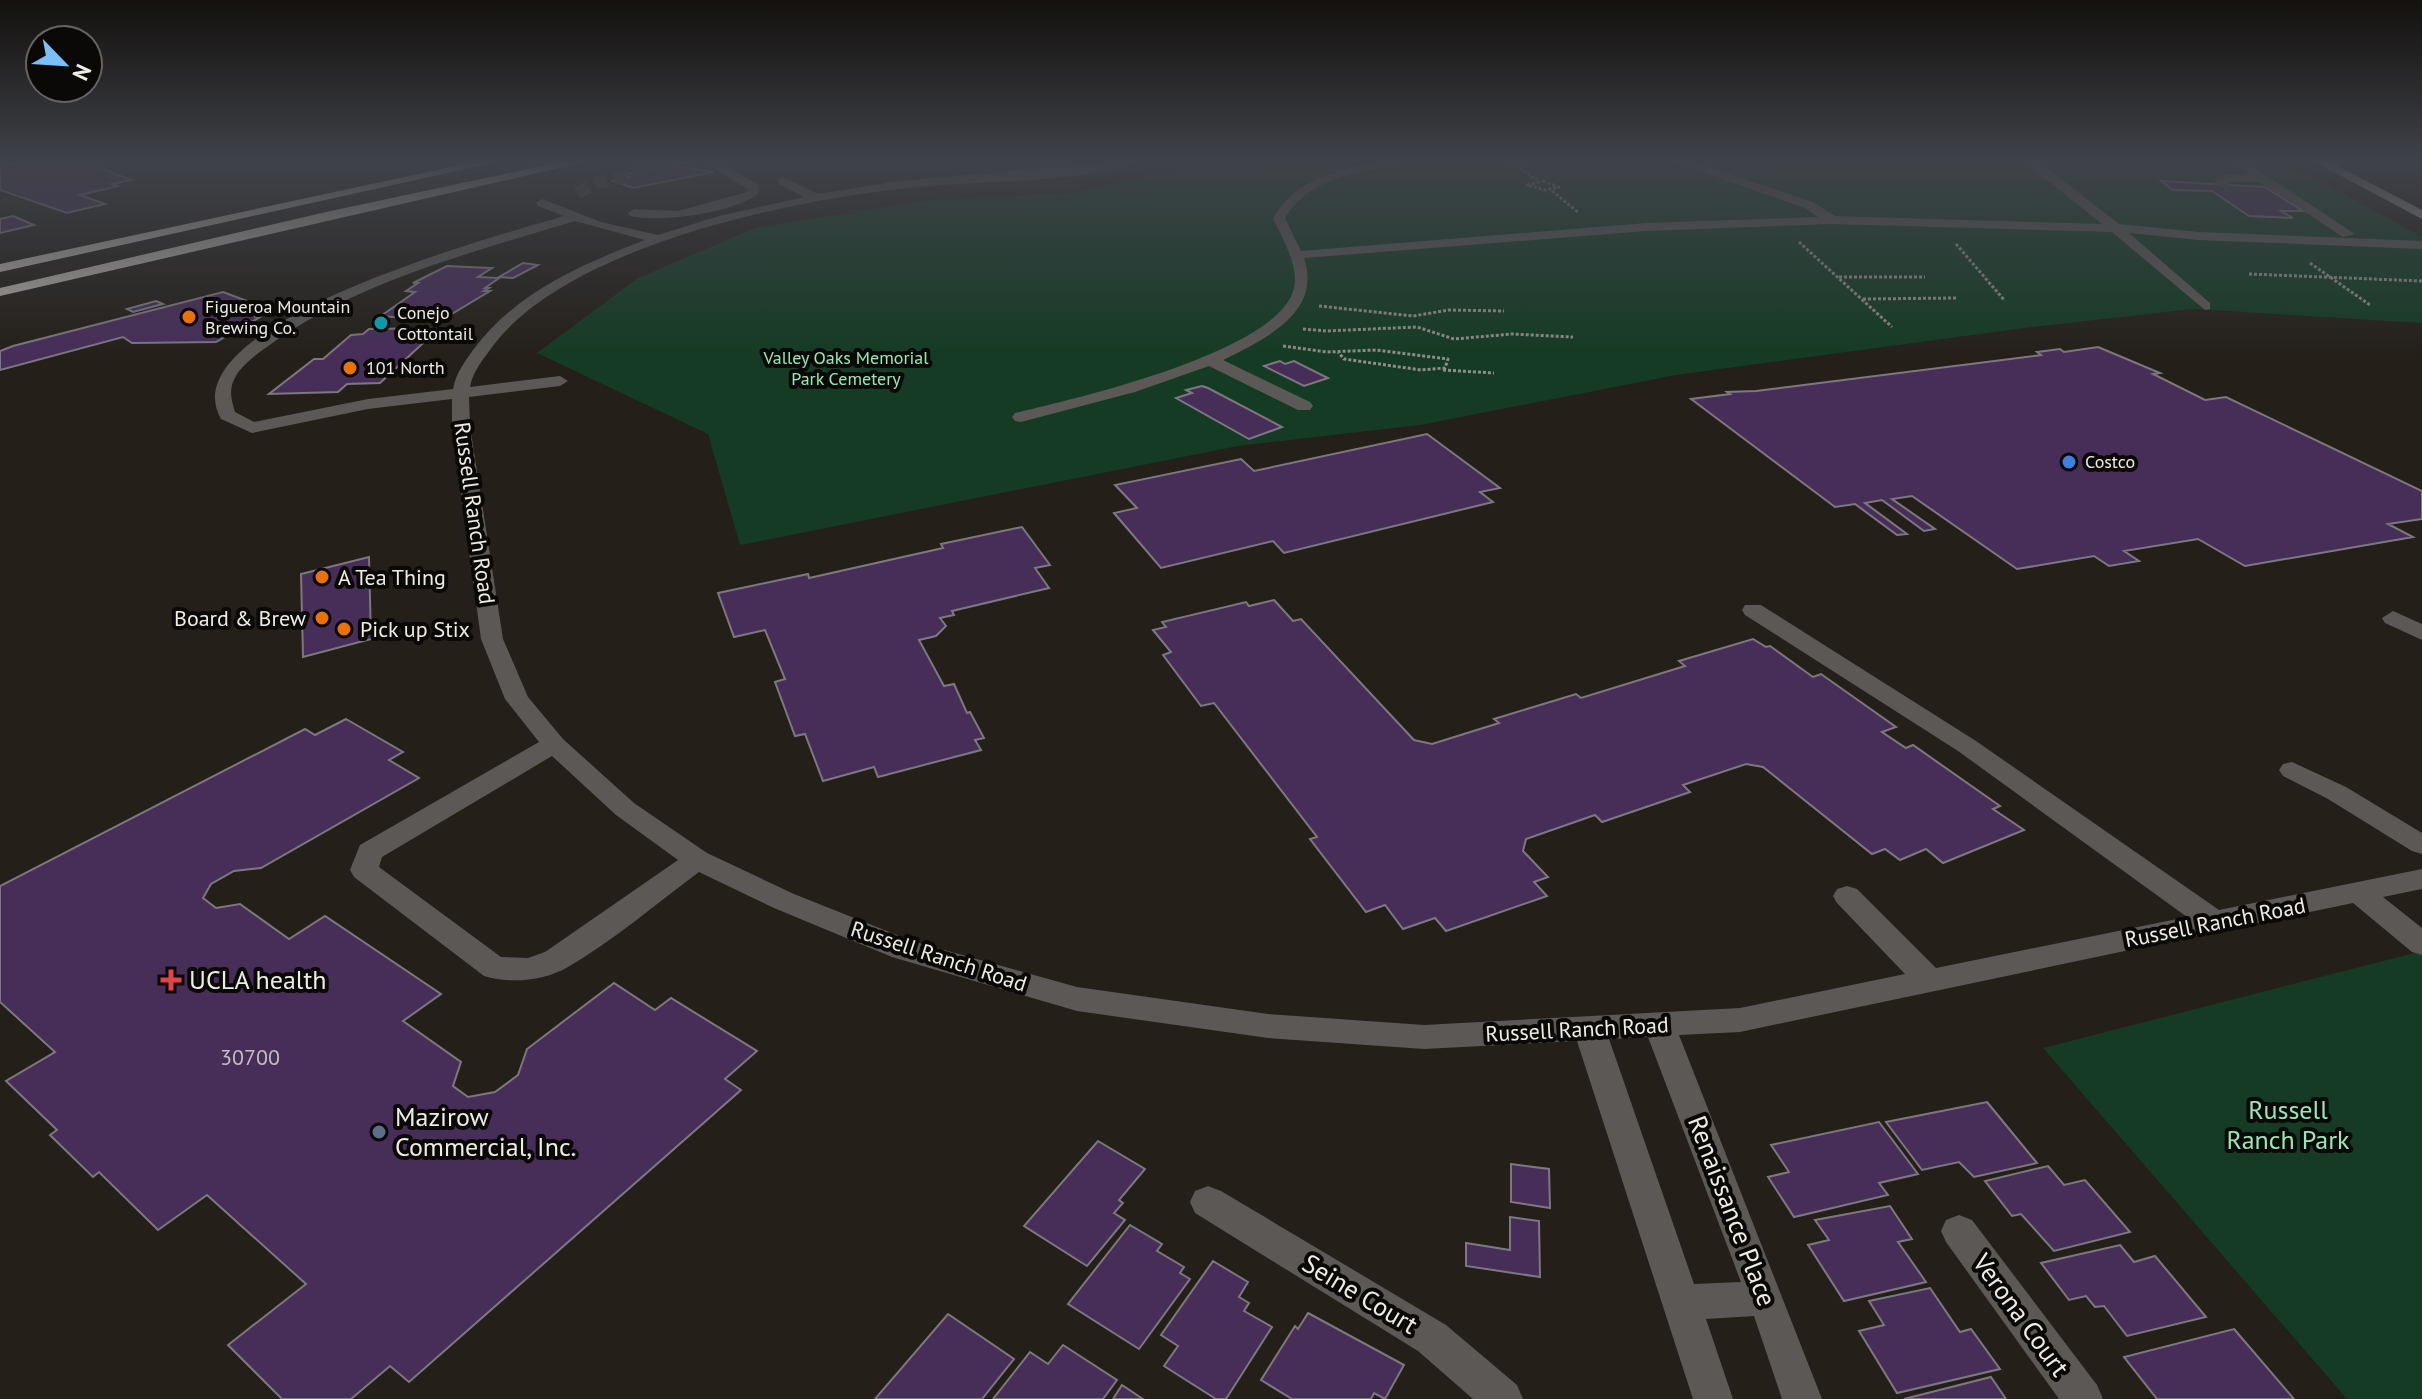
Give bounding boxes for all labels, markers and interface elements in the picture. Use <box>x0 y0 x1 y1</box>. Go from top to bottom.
north arrow <box>24 24 104 104</box>
text: N <box>66 60 98 85</box>
place label: Figueroa Mountain Brewing Co. <box>205 295 350 339</box>
place label: Conejo Cottontail <box>397 301 474 345</box>
marker: Figueroa Mountain Brewing Co. <box>180 308 198 326</box>
marker: Conejo Cottontail <box>372 314 390 332</box>
park label: Valley Oaks Memorial Park Cemetery <box>762 346 929 390</box>
place label: 101 North <box>366 356 445 379</box>
marker: 101 North <box>341 359 359 377</box>
street label: Russell Ranch Road <box>448 420 502 606</box>
place label: Costco <box>2085 450 2135 473</box>
marker: Costco <box>2060 453 2078 471</box>
place label: A Tea Thing <box>338 563 446 591</box>
marker: A Tea Thing <box>313 568 331 586</box>
place label: Board & Brew <box>174 604 306 632</box>
marker: Board & Brew <box>313 609 331 627</box>
place label: Pick up Stix <box>360 615 470 643</box>
marker: Pick up Stix <box>335 620 353 638</box>
street label: Russell Ranch Road <box>2122 891 2308 953</box>
street label: Russell Ranch Road <box>847 914 1031 998</box>
place label: UCLA health <box>189 963 326 996</box>
marker: UCLA health <box>160 969 182 991</box>
street label: Russell Ranch Road <box>1485 1010 1669 1048</box>
house number: 30700 <box>220 1043 280 1071</box>
park label: Russell Ranch Park <box>2226 1093 2350 1156</box>
place label: Mazirow Commercial, Inc. <box>395 1100 576 1163</box>
street label: Renaissance Place <box>1681 1111 1784 1311</box>
marker: Mazirow Commercial, Inc. <box>370 1123 388 1141</box>
street label: Seine Court <box>1297 1246 1424 1341</box>
street label: Verona Court <box>1965 1246 2077 1383</box>

